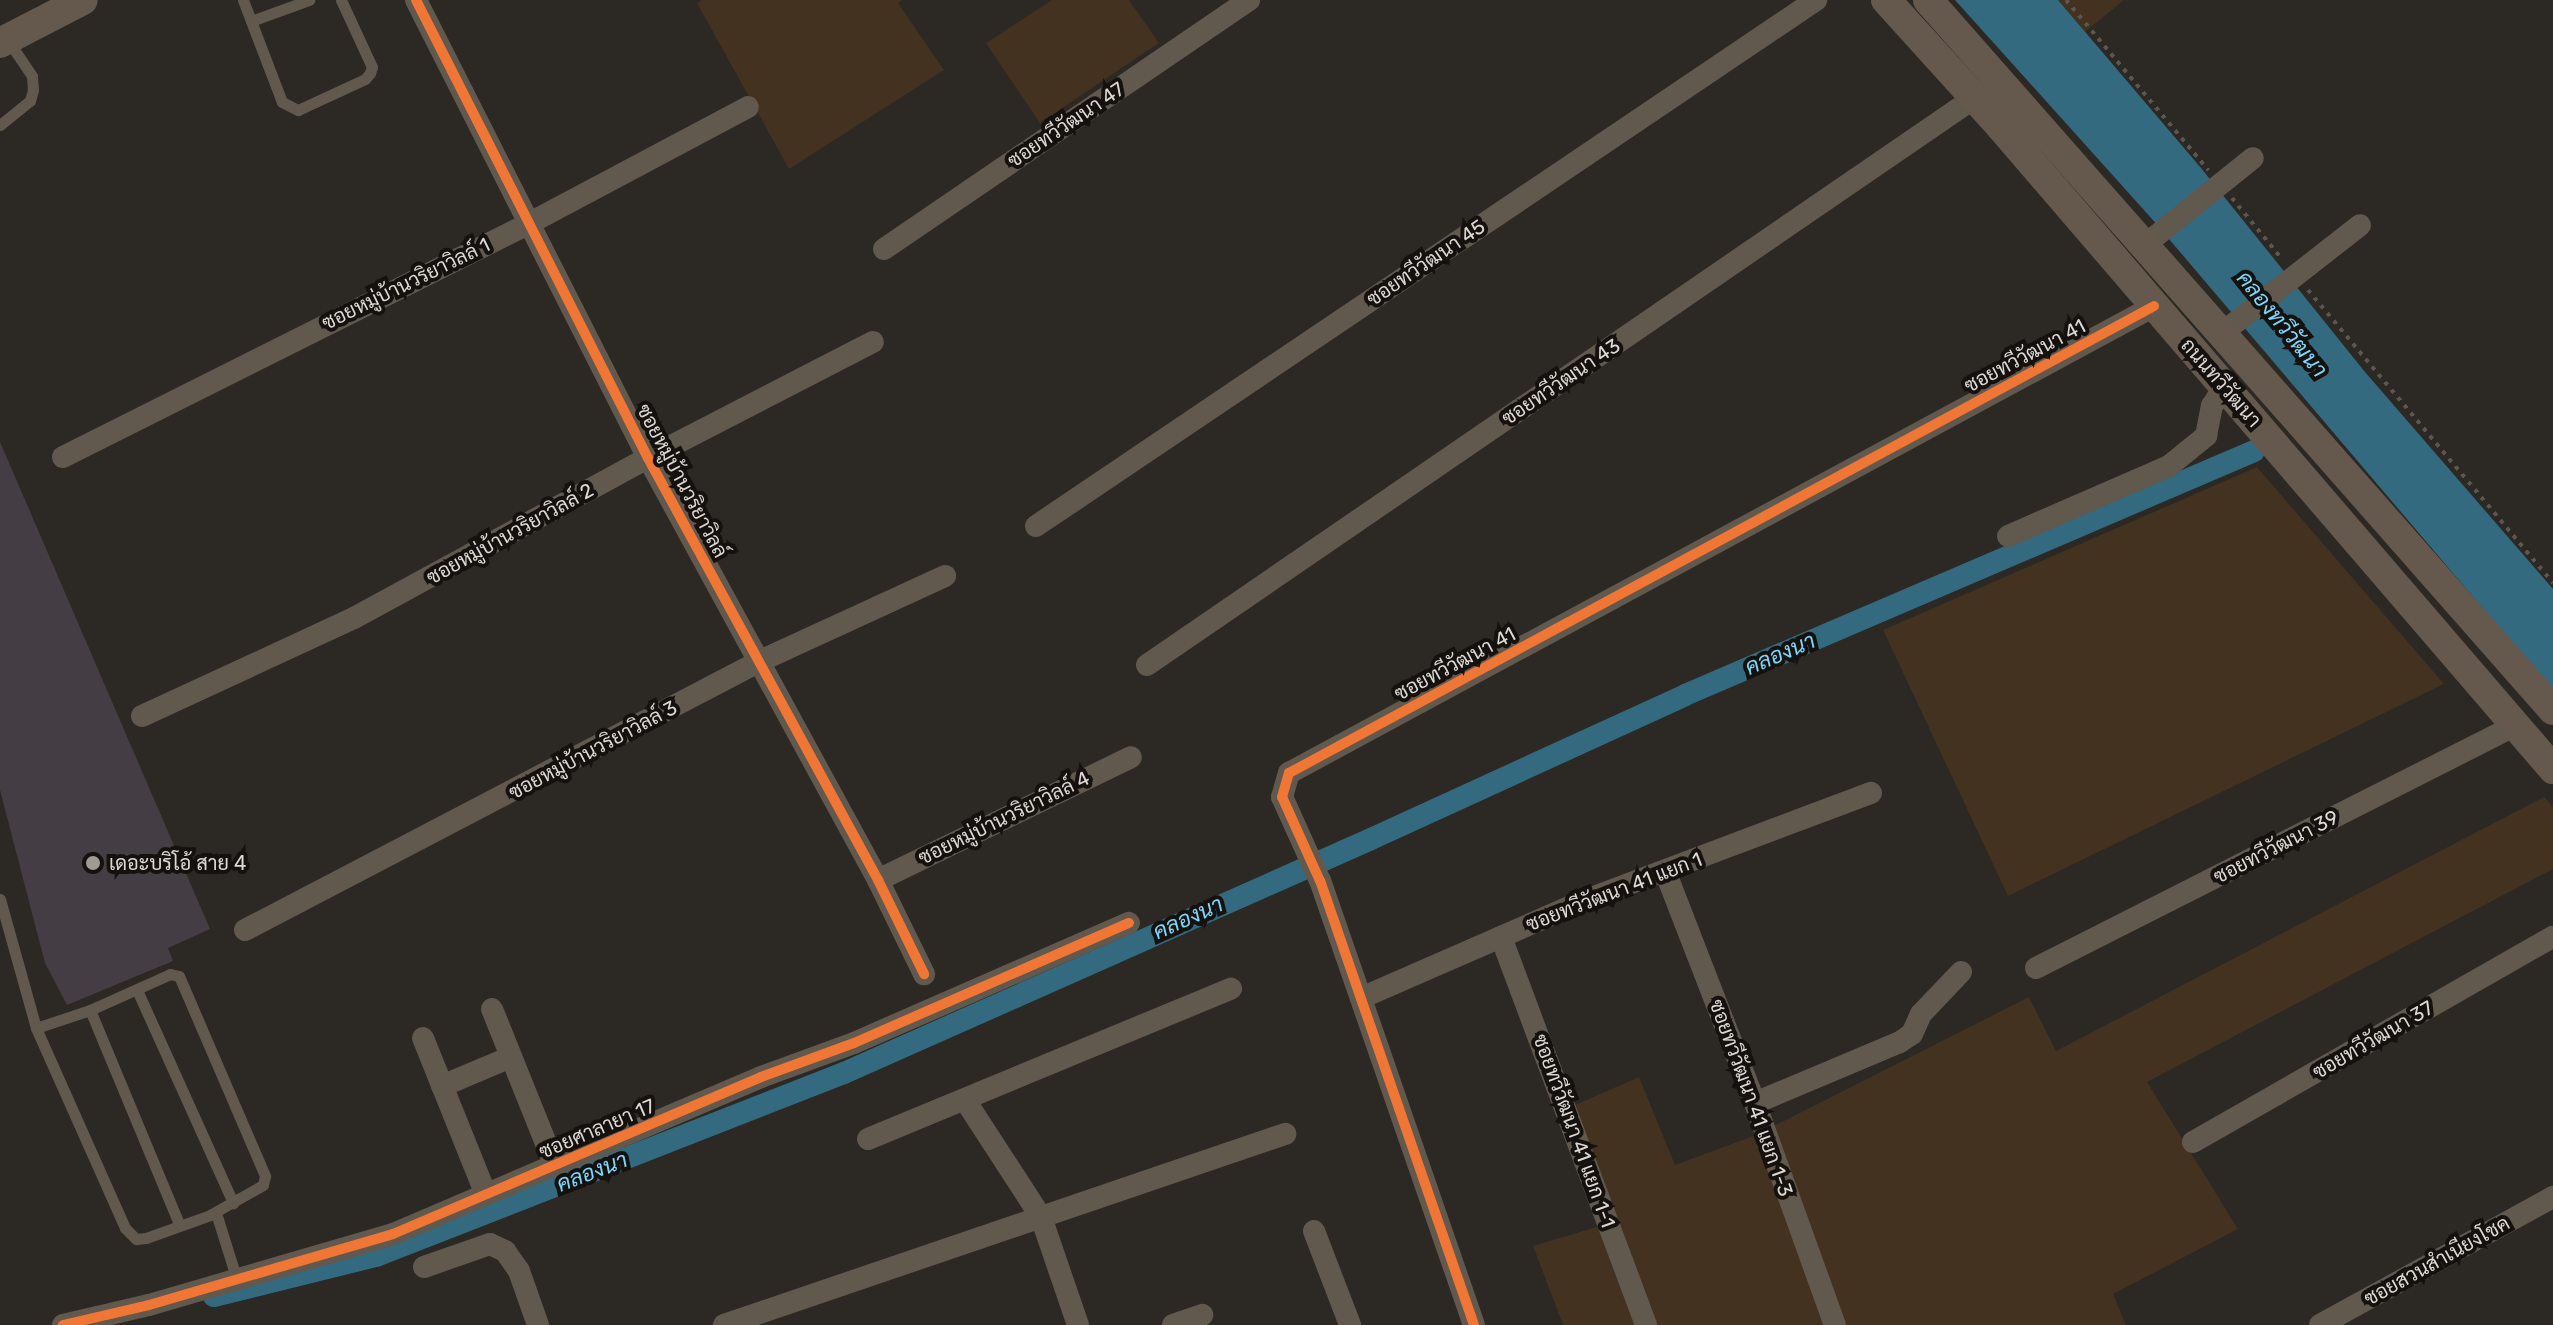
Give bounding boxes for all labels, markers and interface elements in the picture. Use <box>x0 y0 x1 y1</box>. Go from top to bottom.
street label: ซอยทวีวัฒนา 47 <box>1003 77 1129 173</box>
street label: ซอยทวีวัฒนา 45 <box>1362 215 1490 311</box>
street label: ซอยหมู่บ้านวริยาวิลล์ 1 <box>318 233 494 335</box>
water label: คลองทวีวัฒนา <box>2231 266 2333 382</box>
street label: ซอยทวีวัฒนา 41 <box>1960 314 2090 398</box>
street label: ซอยทวีวัฒนา 43 <box>1497 334 1625 430</box>
street label: ถนนทวีวัฒนา <box>2176 334 2266 432</box>
street label: ซอยหมู่บ้านวริยาวิลล์ <box>631 400 733 562</box>
street label: ซอยหมู่บ้านวริยาวิลล์ 2 <box>422 478 598 590</box>
street label: ซอยทวีวัฒนา 41 <box>1390 622 1520 706</box>
water label: คลองนา <box>1741 627 1819 681</box>
street label: ซอยหมู่บ้านวริยาวิลล์ 3 <box>505 695 681 805</box>
street label: ซอยหมู่บ้านวริยาวิลล์ 4 <box>914 766 1094 870</box>
street label: ซอยทวีวัฒนา 39 <box>2210 805 2342 889</box>
street label: ซอยทวีวัฒนา 41 แยก 1 <box>1523 847 1705 937</box>
place label: เดอะบริโอ้ สาย 4 <box>109 851 246 875</box>
marker: เดอะบริโอ้ สาย 4 <box>84 854 102 872</box>
water label: คลองนา <box>1149 891 1227 945</box>
street label: ซอยทวีวัฒนา 41 แยก 1-3 <box>1704 996 1798 1200</box>
street label: ซอยทวีวัฒนา 37 <box>2308 996 2438 1084</box>
street label: ซอยทวีวัฒนา 41 แยก 1-1 <box>1528 1031 1620 1231</box>
street label: ซอยศาลายา 17 <box>536 1094 658 1164</box>
water label: คลองนา <box>553 1146 631 1198</box>
street label: ซอยสวนสำเนียงโชค <box>2360 1211 2514 1311</box>

